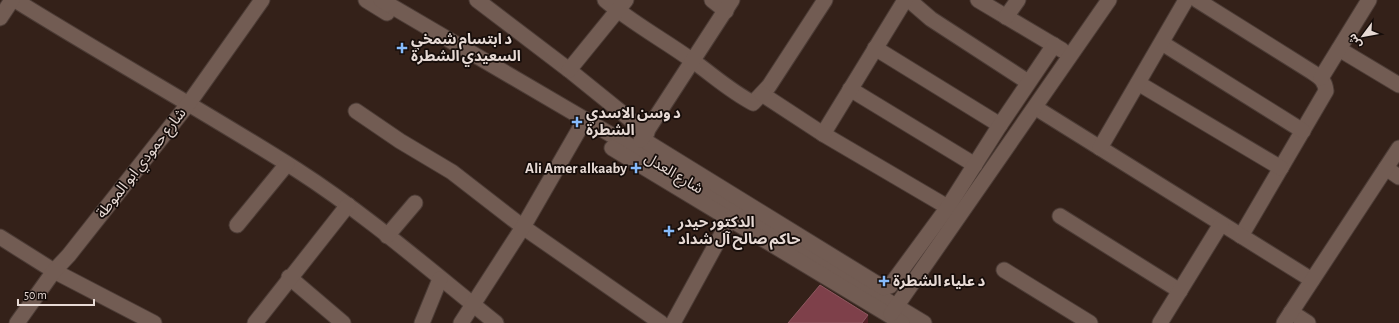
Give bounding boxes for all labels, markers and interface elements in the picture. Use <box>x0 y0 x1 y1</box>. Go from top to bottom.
north arrow <box>1343 16 1383 56</box>
text: ش <box>1346 31 1364 50</box>
place label: د ابتسام شمخي السعيدي الشطرة <box>411 32 521 67</box>
marker: د ابتسام شمخي السعيدي الشطرة <box>396 42 408 54</box>
street label: شارع حمودي ابو الموطة <box>94 105 192 224</box>
place label: د وسن الاسدي الشطرة <box>586 106 681 139</box>
marker: د وسن الاسدي الشطرة <box>571 116 583 128</box>
street label: شارع العدل <box>640 150 706 200</box>
place label: Ali Amer alkaaby <box>525 161 627 176</box>
marker: Ali Amer alkaaby <box>630 162 642 174</box>
place label: الدكتور حيدر حاكم صالح آل شداد <box>677 215 801 250</box>
marker: الدكتور حيدر حاكم صالح آل شداد <box>663 225 675 237</box>
place label: د علياء الشطرة <box>893 274 985 290</box>
marker: د علياء الشطرة <box>878 275 890 287</box>
scale bar <box>18 281 94 307</box>
text: 50 m <box>24 289 47 301</box>

